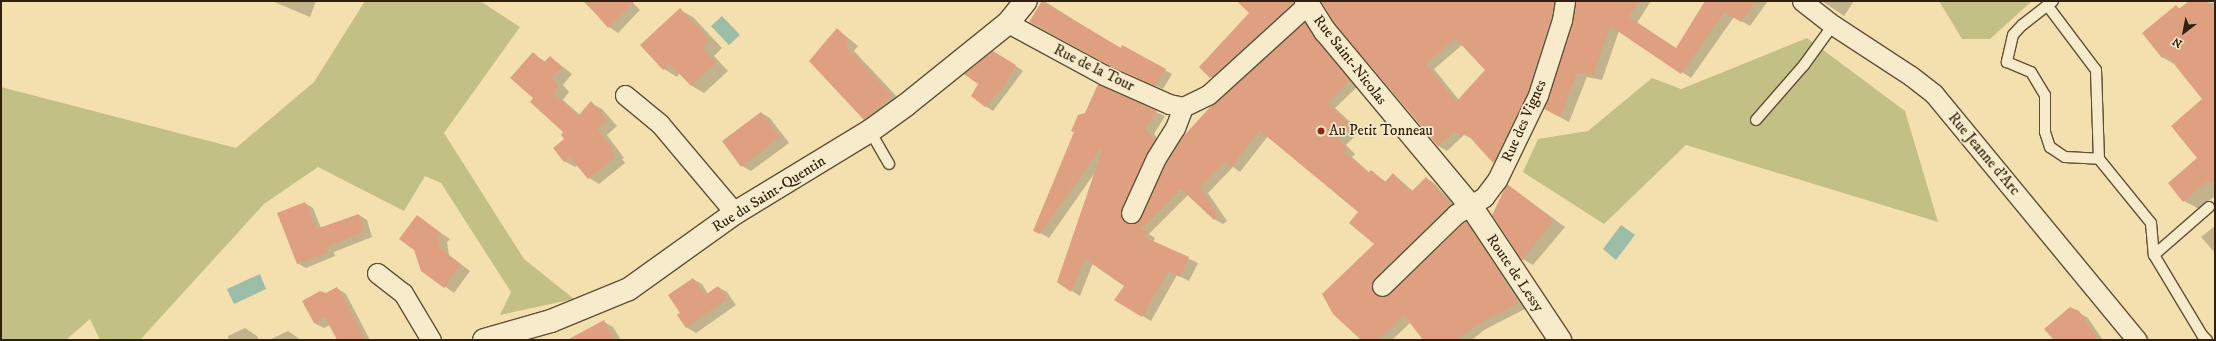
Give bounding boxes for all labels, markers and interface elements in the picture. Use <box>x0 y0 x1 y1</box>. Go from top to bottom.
street label: Rue Saint-Nicolas <box>1309 12 1391 108</box>
north arrow <box>2164 12 2204 52</box>
text: N <box>2170 34 2185 51</box>
street label: Rue de la Tour <box>1051 41 1137 95</box>
street label: Rue des Vignes <box>1498 77 1550 165</box>
street label: Rue Jeanne d'Arc <box>1944 109 2024 199</box>
place label: Au Petit Tonneau <box>1329 122 1433 140</box>
marker: Au Petit Tonneau <box>1316 126 1326 136</box>
street label: Rue du Saint-Quentin <box>709 152 829 236</box>
street label: Route de Lessy <box>1482 231 1548 315</box>

